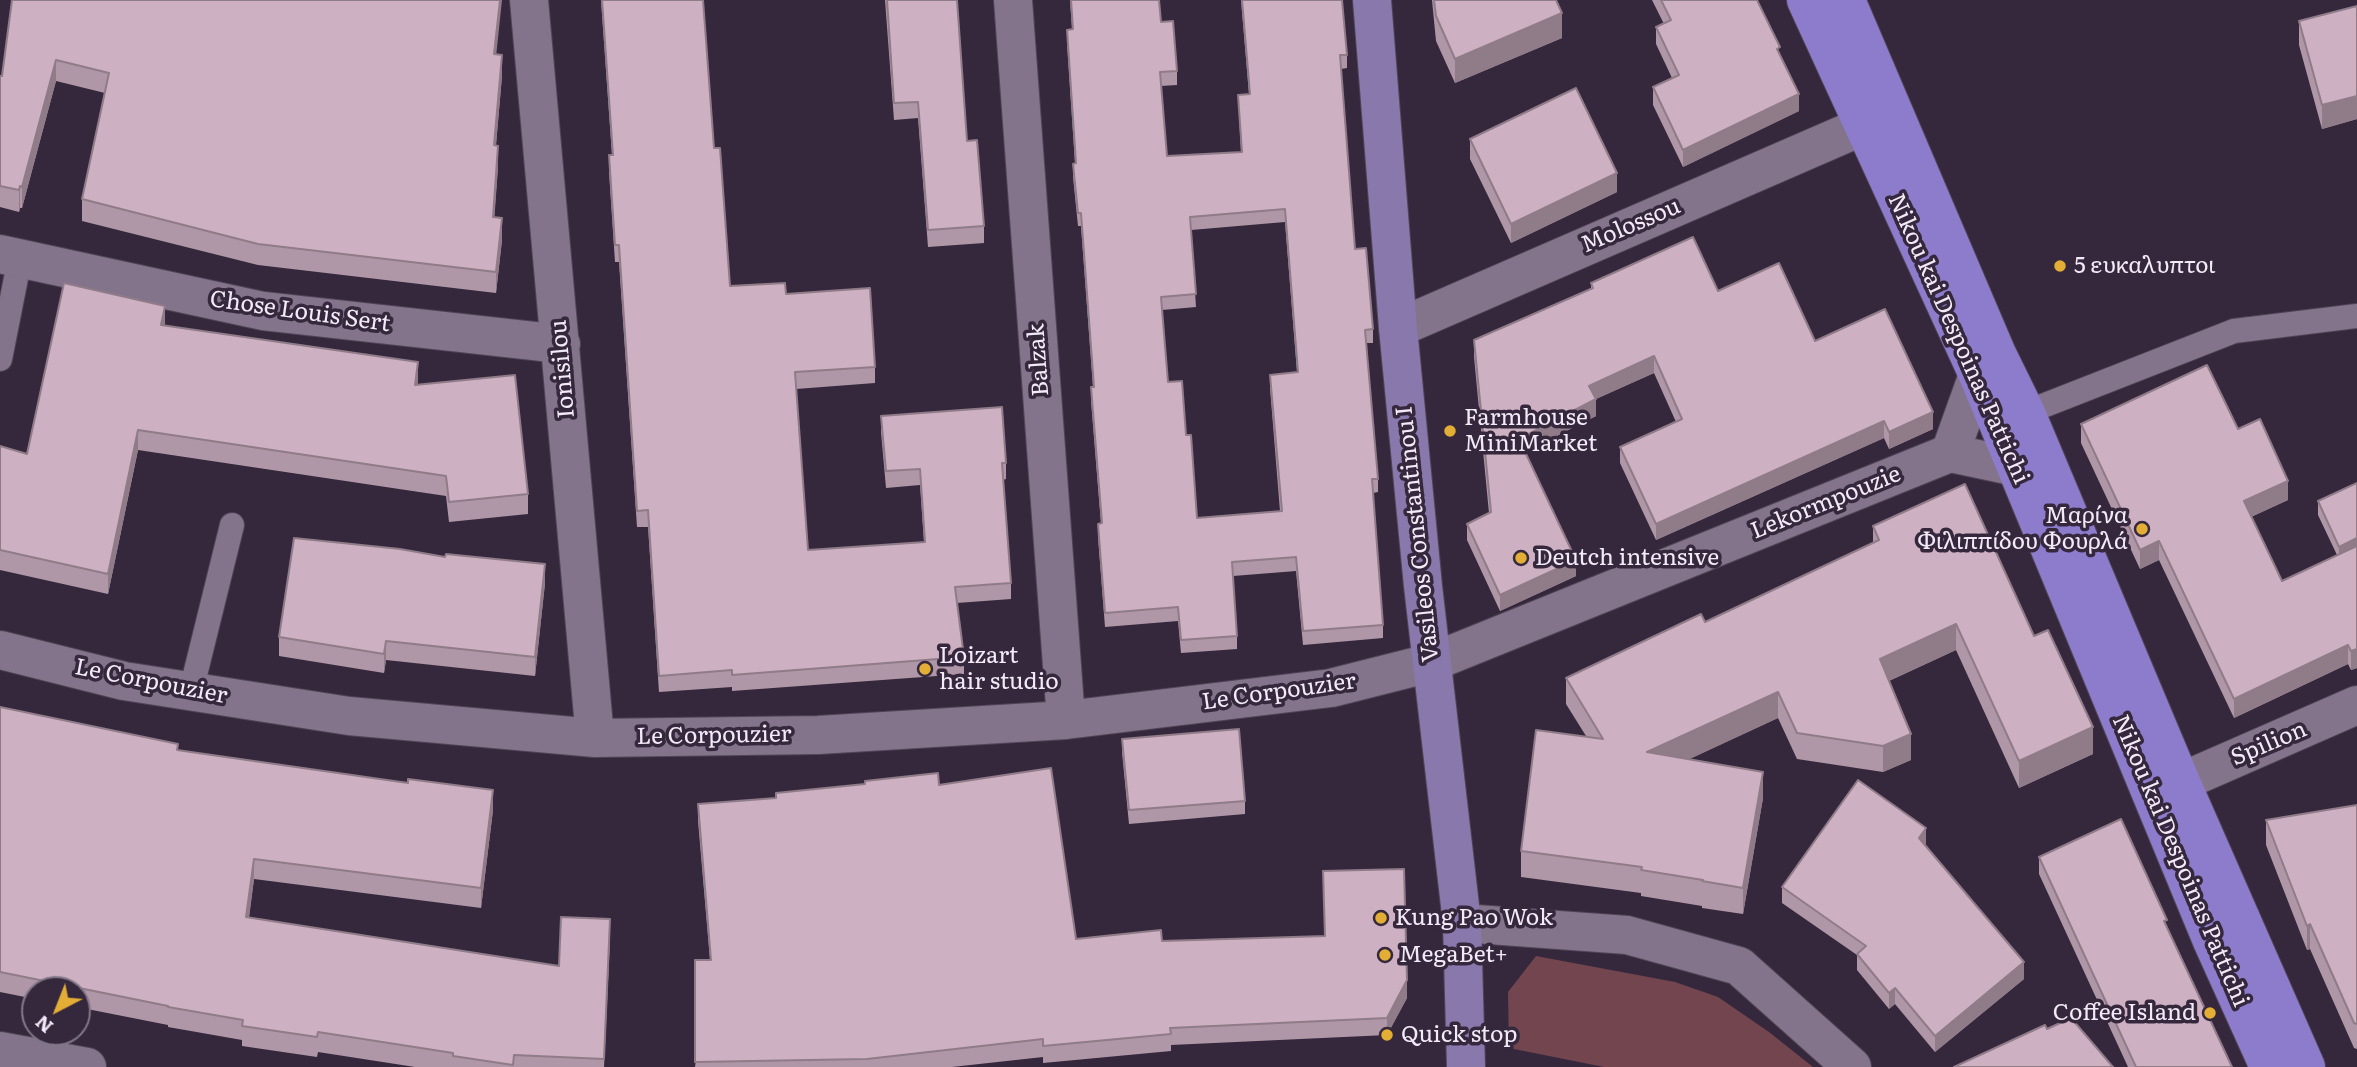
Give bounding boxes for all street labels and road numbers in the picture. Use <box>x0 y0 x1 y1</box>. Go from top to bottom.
street label: Nikou kai Despoinas Pattichi <box>1881 190 2035 488</box>
street label: Molossou <box>1577 193 1685 259</box>
street label: Chose Louis Sert <box>208 286 392 338</box>
street label: Ionisilou <box>545 319 581 419</box>
street label: Balzak <box>1023 323 1055 397</box>
street label: Vasileos Constantinou I <box>1391 405 1445 663</box>
street label: Lekormpouzie <box>1747 460 1905 546</box>
street label: Le Corpouzier <box>72 654 230 710</box>
street label: Le Corpouzier <box>1200 668 1358 716</box>
street label: Nikou kai Despoinas Pattichi <box>2106 711 2254 1011</box>
street label: Spilion <box>2227 716 2311 772</box>
street label: Le Corpouzier <box>636 721 792 751</box>

